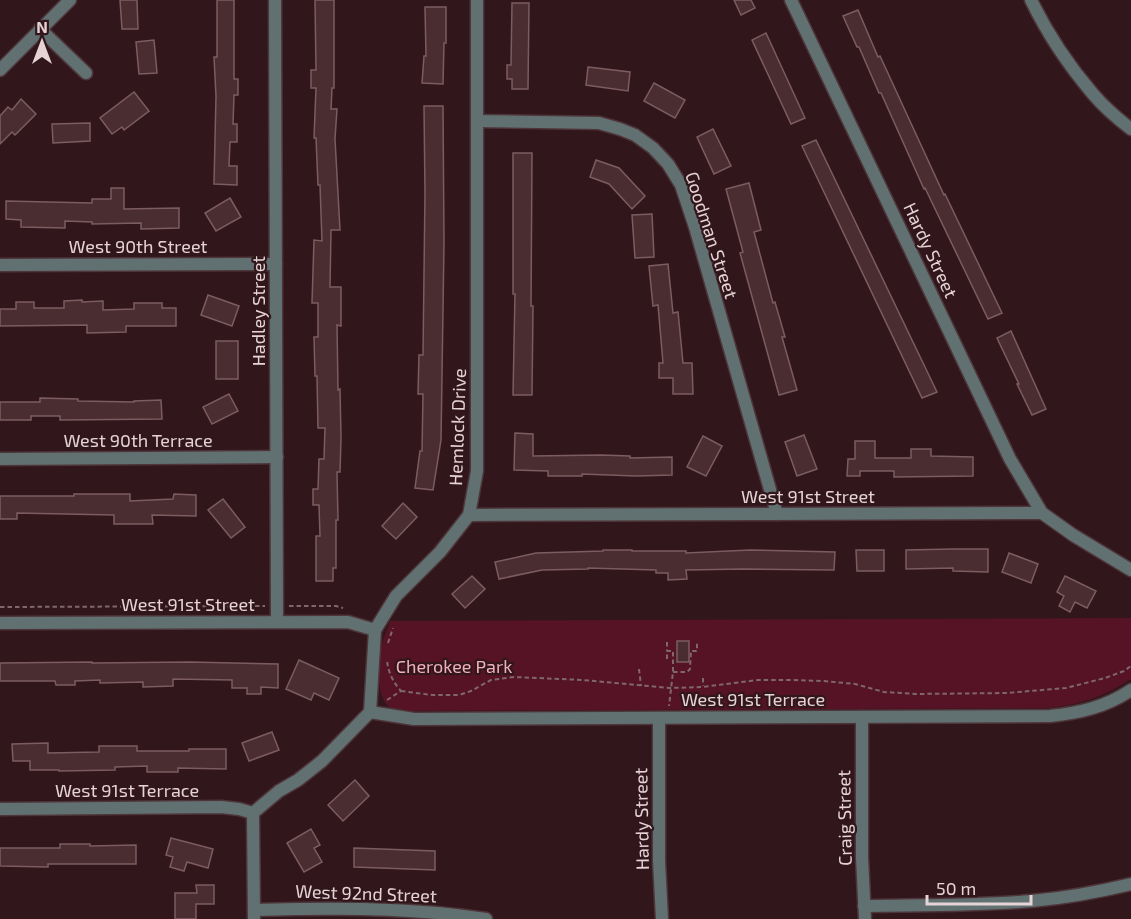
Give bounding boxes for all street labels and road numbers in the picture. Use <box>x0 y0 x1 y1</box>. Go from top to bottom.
street label: Goodman Street <box>681 169 743 301</box>
street label: Hardy Street <box>899 199 963 301</box>
street label: West 90th Street <box>69 235 208 257</box>
street label: Hadley Street <box>247 256 269 366</box>
street label: Hemlock Drive <box>444 368 470 486</box>
street label: West 90th Terrace <box>63 429 213 451</box>
street label: West 91st Street <box>741 485 875 507</box>
street label: West 91st Street <box>121 593 255 615</box>
street label: West 91st Terrace <box>681 688 825 710</box>
street label: Hardy Street <box>629 767 653 870</box>
street label: Craig Street <box>832 770 856 866</box>
street label: West 91st Terrace <box>55 779 199 801</box>
street label: West 92nd Street <box>295 880 437 906</box>

